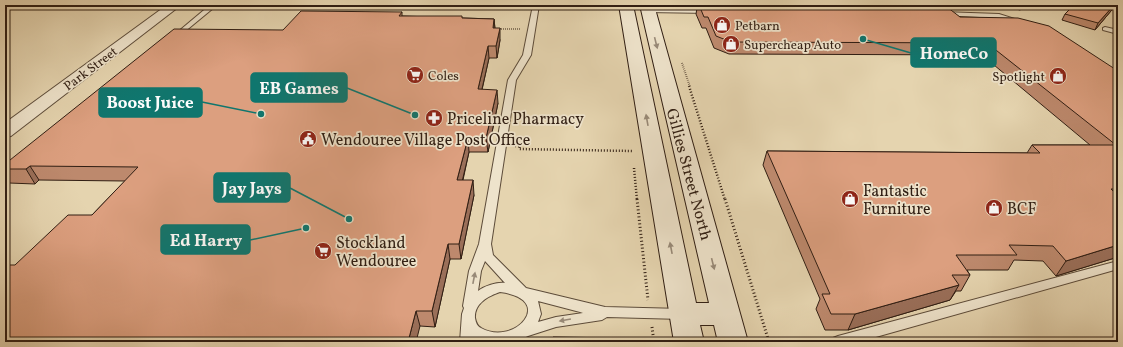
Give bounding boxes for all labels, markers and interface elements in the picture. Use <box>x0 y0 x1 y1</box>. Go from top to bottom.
shop icon: Petbarn <box>712 15 732 35</box>
place label: Petbarn <box>735 18 780 36</box>
shop icon: Supercheap Auto <box>721 34 741 54</box>
one-way arrow <box>654 37 660 49</box>
place label: Supercheap Auto <box>744 37 841 55</box>
callout: HomeCo <box>911 38 996 67</box>
street label: Park Street <box>61 43 122 96</box>
text: HomeCo <box>920 43 988 66</box>
supermarket icon: Coles <box>405 65 425 85</box>
shop icon: Spotlight <box>1048 66 1068 86</box>
place label: Coles <box>428 68 459 86</box>
place label: Spotlight <box>992 69 1045 87</box>
callout: EB Games <box>251 73 347 102</box>
text: EB Games <box>259 78 339 101</box>
callout: Boost Juice <box>99 88 202 117</box>
text: Boost Juice <box>106 92 194 115</box>
street label: Gillies Street North <box>660 106 716 243</box>
pharmacy icon: Priceline Pharmacy <box>424 108 444 128</box>
place label: Priceline Pharmacy <box>447 109 584 131</box>
one-way arrow <box>644 114 650 126</box>
public building icon: Wendouree Village Post Office <box>298 129 318 149</box>
place label: Wendouree Village Post Office <box>321 130 530 152</box>
callout: Jay Jays <box>214 173 290 202</box>
text: Jay Jays <box>221 178 282 201</box>
place label: Fantastic Furniture <box>863 181 931 221</box>
shop icon: Fantastic Furniture <box>840 189 860 209</box>
shop icon: BCF <box>984 198 1004 218</box>
place label: BCF <box>1007 199 1036 221</box>
callout: Ed Harry <box>161 225 250 254</box>
text: Ed Harry <box>170 230 243 253</box>
place label: Stockland Wendouree <box>336 233 416 273</box>
supermarket icon: Stockland Wendouree <box>313 241 333 261</box>
one-way arrow <box>668 242 674 254</box>
one-way arrow <box>711 257 717 270</box>
one-way arrow <box>471 272 477 284</box>
one-way arrow <box>559 317 572 323</box>

